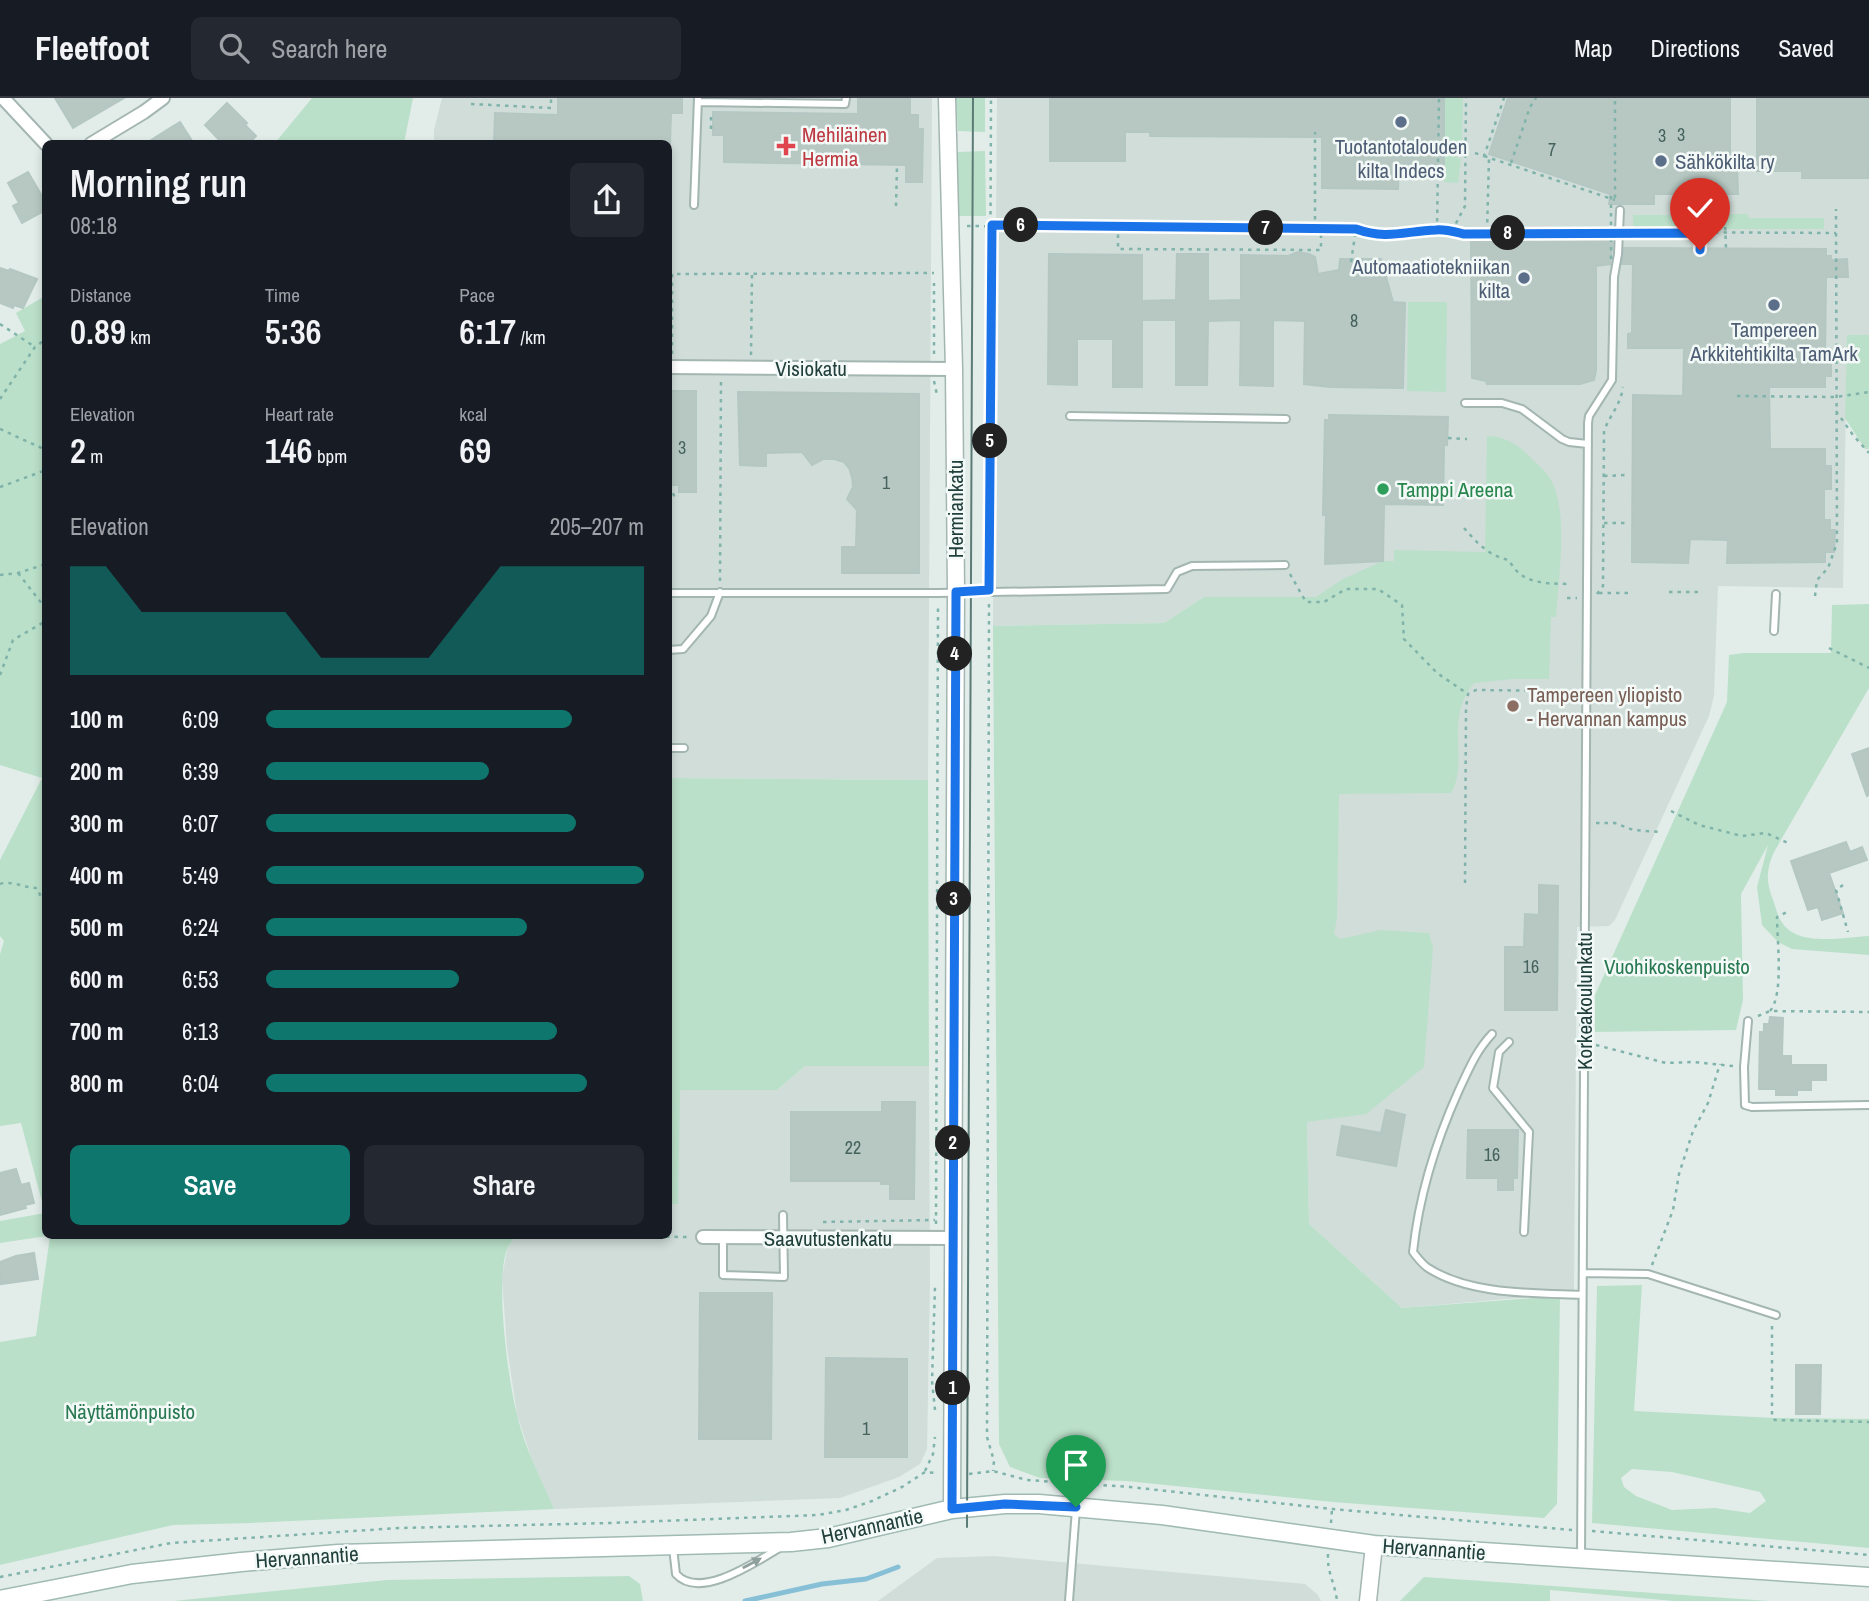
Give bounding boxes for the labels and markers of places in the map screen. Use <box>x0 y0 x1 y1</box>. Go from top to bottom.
marker: Tuotantotalouden kilta Indecs <box>1393 114 1409 130</box>
place label: Mehiläinen Hermia <box>802 120 887 173</box>
place label: Tuotantotalouden kilta Indecs <box>1335 132 1467 185</box>
marker: Mehiläinen Hermia <box>776 136 796 156</box>
place label: Sähkökilta ry <box>1675 147 1775 176</box>
marker: Sähkökilta ry <box>1653 153 1669 169</box>
pin <box>1670 178 1730 250</box>
pin: 6 <box>1004 208 1038 242</box>
pin: 7 <box>1248 211 1284 246</box>
pin: 8 <box>1490 216 1526 250</box>
place label: Automaatiotekniikan kilta <box>1351 252 1510 305</box>
marker: Automaatiotekniikan kilta <box>1516 270 1532 286</box>
marker: Tampereen Arkkitehtikilta TamArk <box>1766 297 1782 313</box>
place label: Tampereen Arkkitehtikilta TamArk <box>1689 315 1858 368</box>
pin: 5 <box>972 424 1007 458</box>
place label: Tamppi Areena <box>1397 475 1514 504</box>
marker: Tamppi Areena <box>1375 481 1391 497</box>
pin: 4 <box>937 636 972 672</box>
place label: Tampereen yliopisto - Hervannan kampus <box>1527 680 1687 733</box>
marker: Tampereen yliopisto - Hervannan kampus <box>1505 698 1521 714</box>
pin: 3 <box>936 882 972 916</box>
pin: 2 <box>936 1126 970 1160</box>
pin: 1 <box>936 1370 970 1406</box>
pin <box>1046 1435 1106 1507</box>

